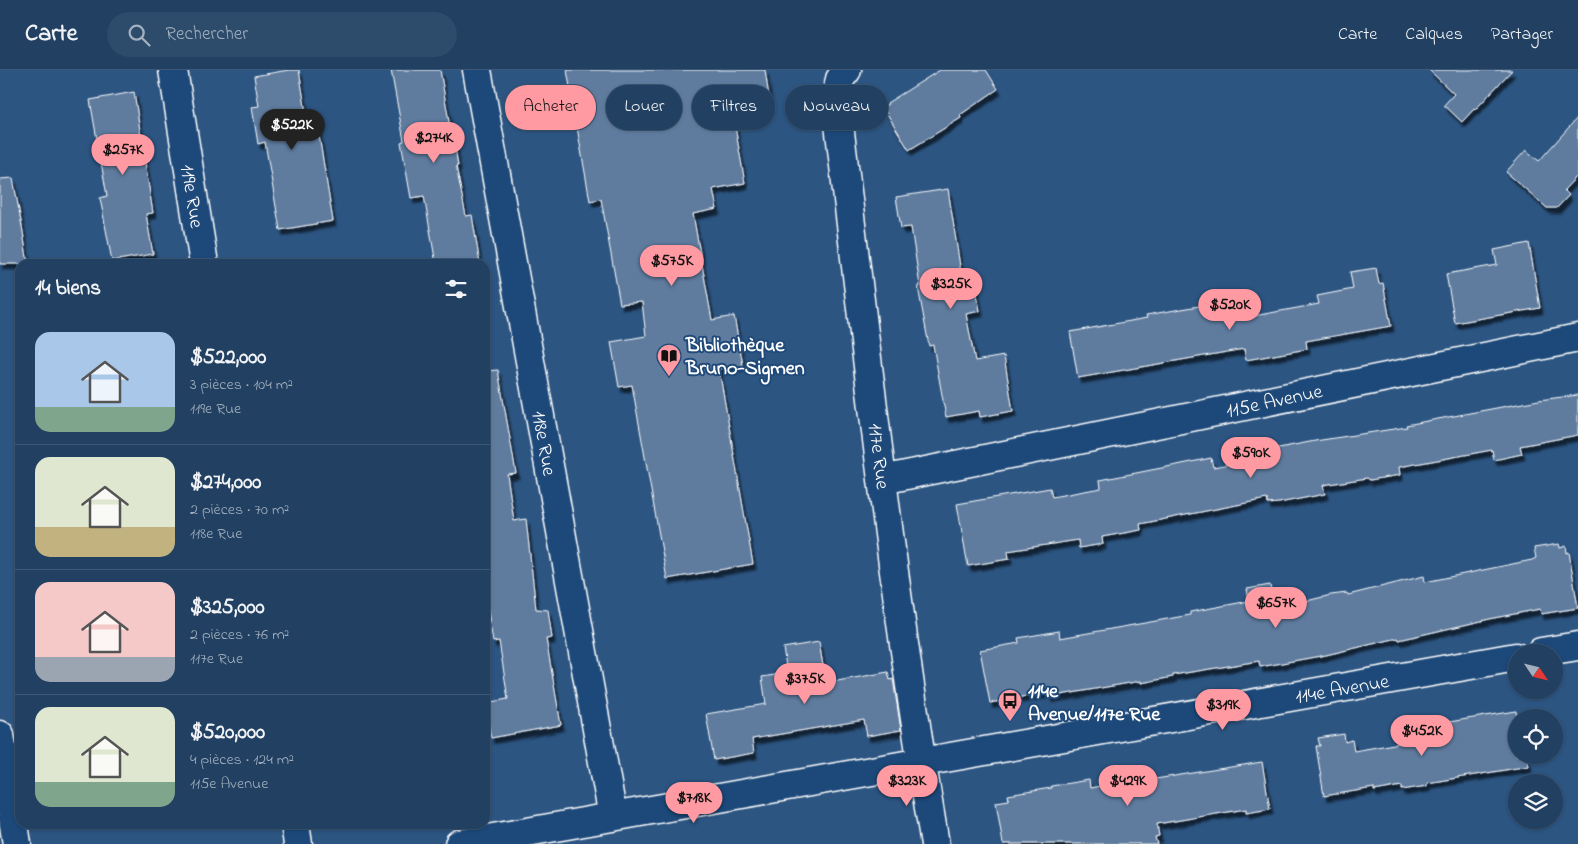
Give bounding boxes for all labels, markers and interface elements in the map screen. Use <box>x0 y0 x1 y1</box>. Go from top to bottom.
search box <box>107 12 457 57</box>
text: Carte <box>25 17 77 52</box>
icon: search <box>125 21 153 49</box>
text: Rechercher <box>165 21 248 48</box>
text: Carte <box>1338 22 1377 48</box>
text: Calques <box>1405 22 1463 48</box>
text: Partager <box>1491 22 1553 48</box>
chip: Acheter <box>505 85 596 130</box>
chip: Louer <box>606 85 682 130</box>
chip: Filtres <box>692 85 775 130</box>
chip: Nouveau <box>785 85 888 130</box>
pin: $522K <box>257 108 327 151</box>
text: $522K <box>271 113 313 137</box>
pin: $274K <box>399 122 469 164</box>
text: $274K <box>415 126 453 150</box>
pin: $257K <box>88 134 158 176</box>
text: $257K <box>102 138 144 162</box>
street label: 119e Rue <box>171 162 210 230</box>
pin: $575K <box>637 244 707 287</box>
text: $575K <box>651 249 693 273</box>
pin: $325K <box>916 268 986 310</box>
text: $325K <box>930 272 972 296</box>
text: 14 biens <box>35 274 101 304</box>
icon: filters <box>442 275 470 303</box>
pin: $520K <box>1195 288 1265 331</box>
text: $520K <box>1209 293 1251 317</box>
place label: Bibliothèque Bruno-Sigmen <box>685 332 805 385</box>
text: $522,000 <box>190 343 266 373</box>
library icon: Bibliothèque Bruno-Sigmen <box>656 343 682 377</box>
icon: home <box>75 352 135 412</box>
text: 3 pièces · 104 m² <box>190 373 293 397</box>
street label: 115e Avenue <box>1224 378 1325 427</box>
text: 119e Rue <box>190 397 241 421</box>
street label: 118e Rue <box>523 409 563 478</box>
street label: 117e Rue <box>859 422 896 491</box>
pin: $590K <box>1216 436 1286 479</box>
text: $590K <box>1232 441 1270 465</box>
text: $274,000 <box>190 468 261 498</box>
icon: home <box>75 477 135 537</box>
text: 2 pièces · 70 m² <box>190 498 289 522</box>
text: 118e Rue <box>190 522 242 546</box>
pin: $657K <box>1241 586 1311 629</box>
text: $657K <box>1256 591 1296 615</box>
text: $325,000 <box>190 593 265 623</box>
icon: home <box>75 602 135 662</box>
text: 2 pièces · 76 m² <box>190 623 289 647</box>
north arrow <box>1508 644 1562 699</box>
map controls <box>1508 644 1563 829</box>
text: 117e Rue <box>190 647 243 671</box>
pin: $375K <box>770 662 840 705</box>
text: $375K <box>785 667 825 691</box>
street label: 114e Avenue <box>1293 668 1392 713</box>
place label: 114e Avenue/117e Rue <box>1028 678 1161 730</box>
bus stop icon: 114e Avenue/117e Rue <box>997 688 1023 722</box>
pin: $319K <box>1188 688 1258 731</box>
text: $319K <box>1206 693 1240 717</box>
button: locate <box>1508 709 1563 764</box>
pin: $452K <box>1387 714 1457 757</box>
text: $520,000 <box>190 718 265 748</box>
text: $452K <box>1401 719 1443 743</box>
icon: home <box>75 727 135 787</box>
text: 4 pièces · 124 m² <box>190 748 294 772</box>
pin: $323K <box>872 764 942 807</box>
pin: $429K <box>1093 764 1163 807</box>
text: $323K <box>888 769 926 793</box>
text: $429K <box>1110 769 1146 793</box>
text: 115e Avenue <box>190 772 268 796</box>
button: layers <box>1508 774 1563 829</box>
pin: $718K <box>659 782 729 824</box>
text: $718K <box>676 786 712 810</box>

